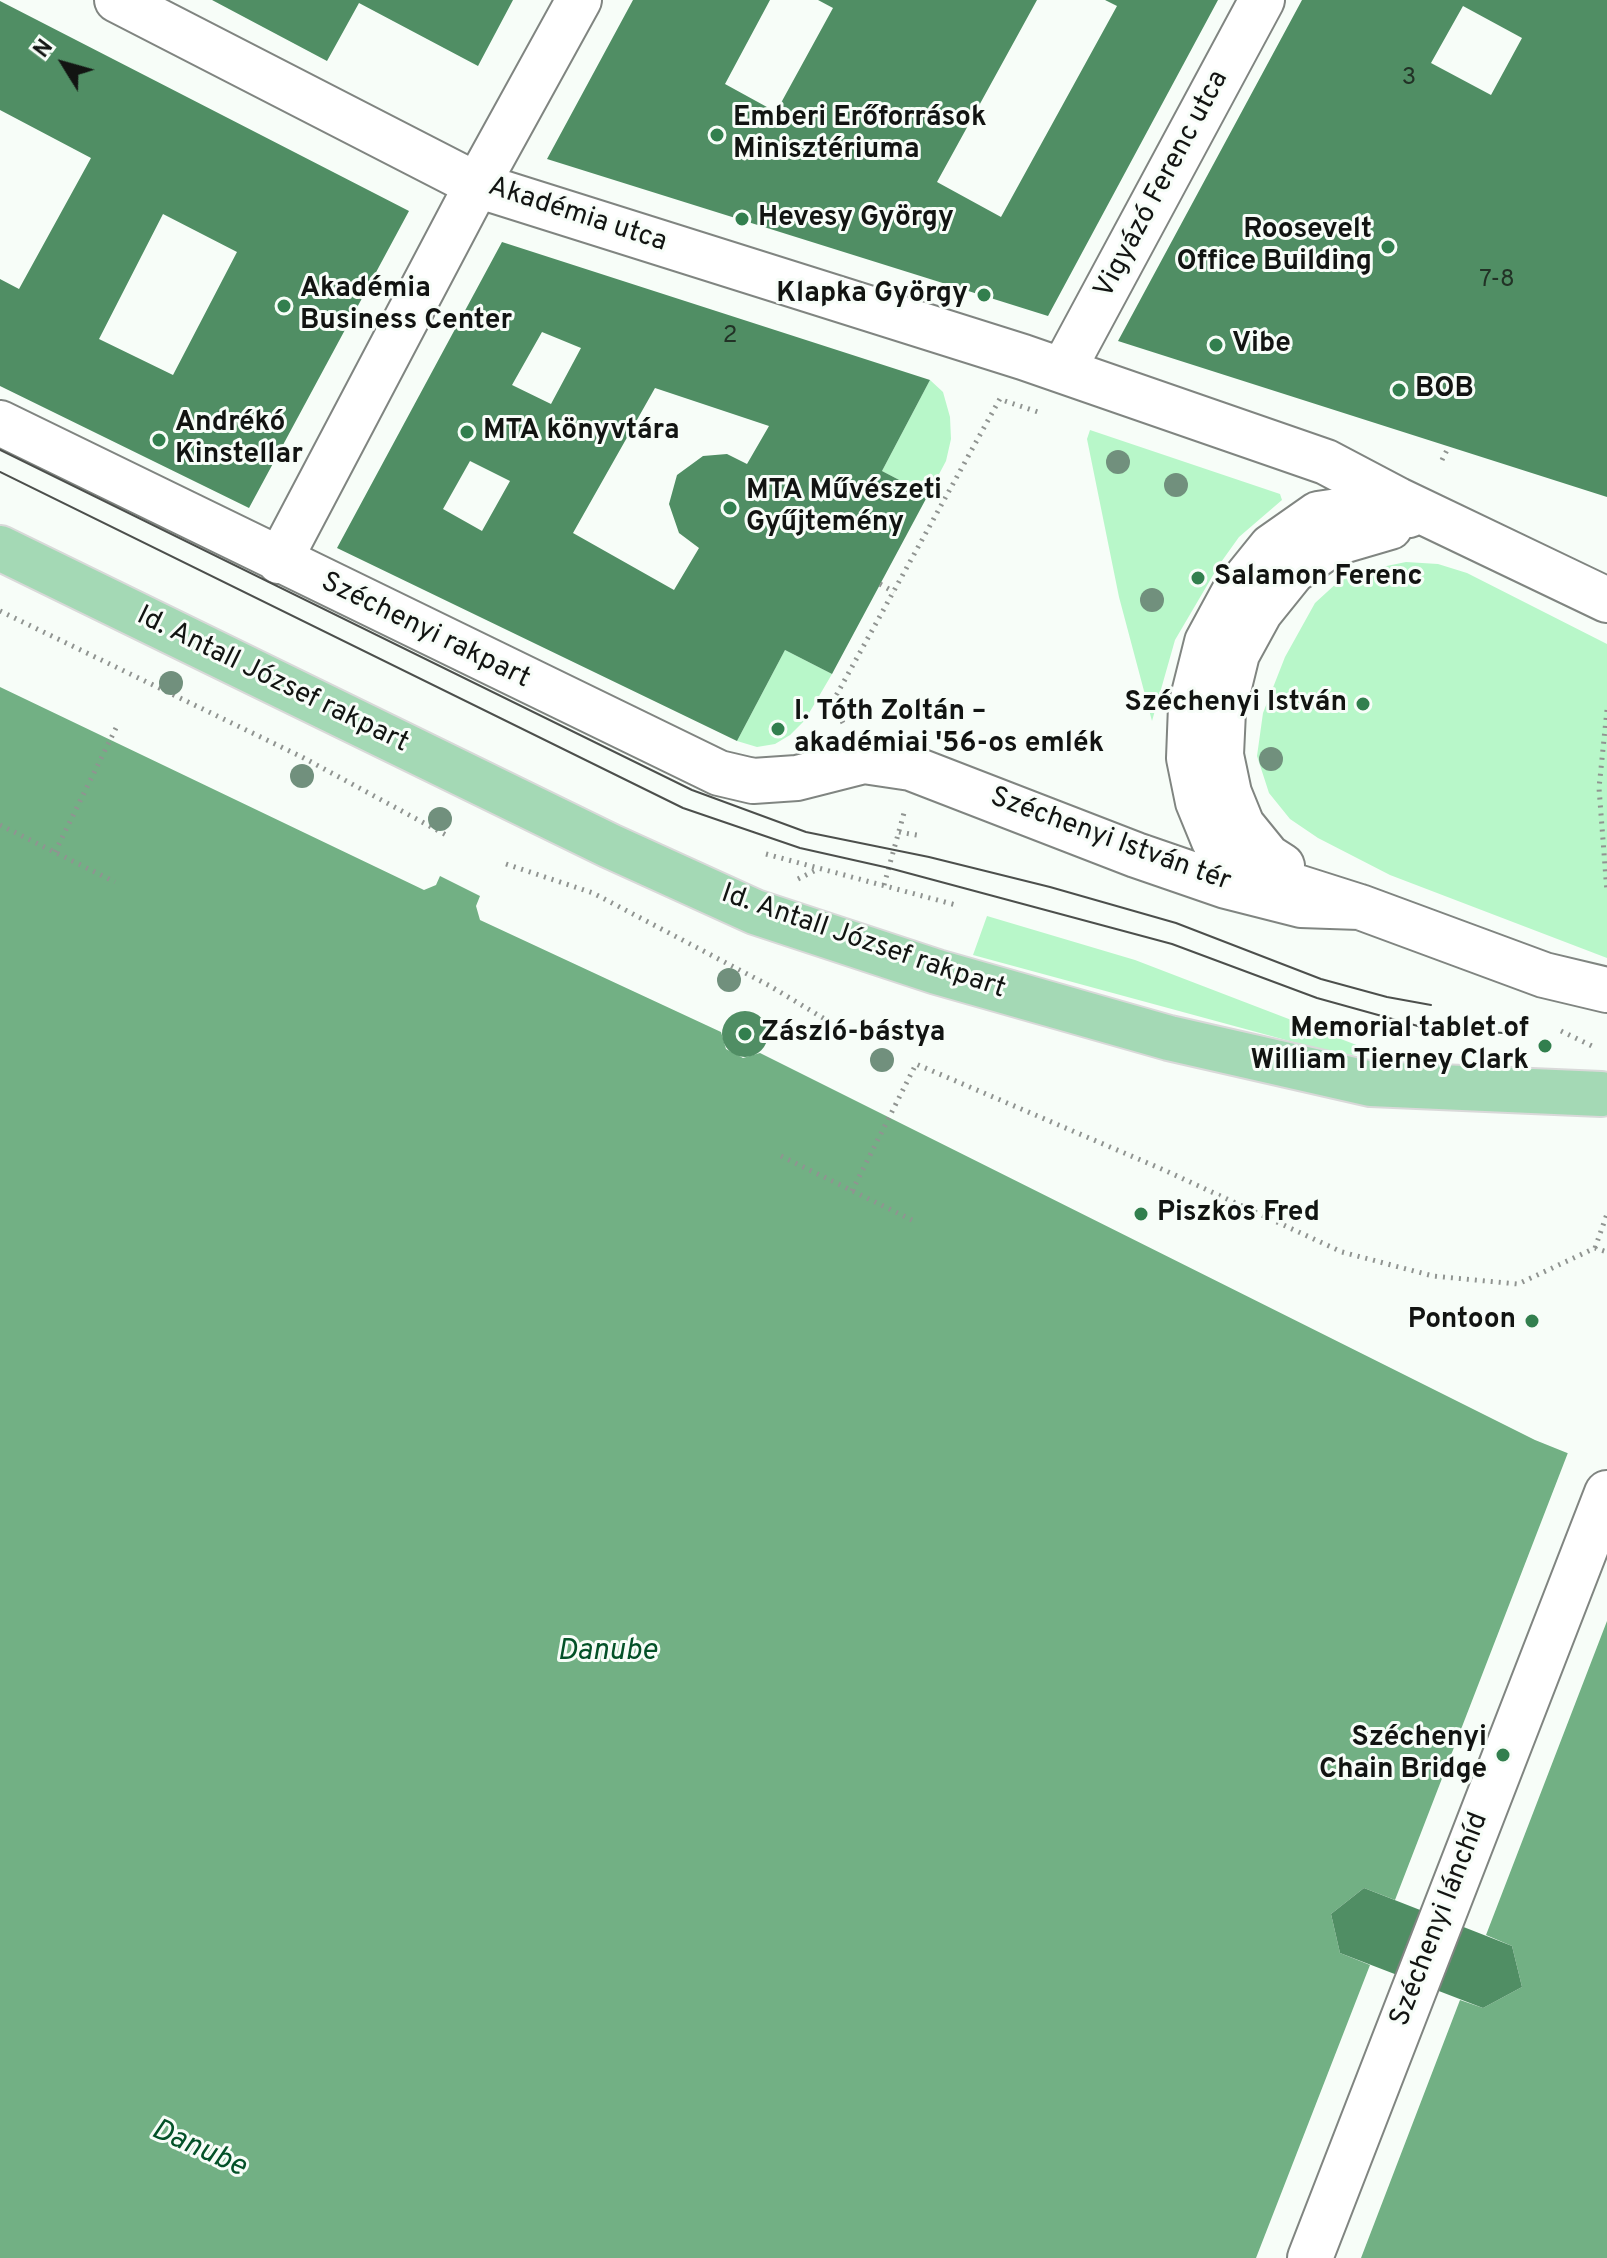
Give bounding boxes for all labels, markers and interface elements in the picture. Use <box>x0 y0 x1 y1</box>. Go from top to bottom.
north arrow <box>24 24 104 104</box>
text: N <box>29 35 60 64</box>
house number: 3 <box>1402 65 1416 93</box>
street label: Vigyázó Ferenc utca <box>1089 66 1237 304</box>
place label: Emberi Erőforrások Minisztériuma <box>733 102 987 168</box>
marker: Emberi Erőforrások Minisztériuma <box>708 126 726 144</box>
street label: Akadémia utca <box>483 171 671 261</box>
place label: Hevesy György <box>758 202 954 236</box>
marker: Hevesy György <box>733 210 751 228</box>
place label: Roosevelt Office Building <box>1177 214 1372 280</box>
marker: Roosevelt Office Building <box>1379 238 1397 256</box>
house number: 7-8 <box>1479 267 1515 295</box>
place label: Akadémia Business Center <box>300 273 512 339</box>
place label: Klapka György <box>776 278 968 312</box>
marker: Klapka György <box>975 286 993 304</box>
marker: Akadémia Business Center <box>275 297 293 315</box>
house number: 2 <box>723 323 737 351</box>
place label: Vibe <box>1232 328 1291 362</box>
marker: Vibe <box>1207 336 1225 354</box>
place label: BOB <box>1415 373 1474 407</box>
marker: BOB <box>1390 381 1408 399</box>
place label: Andrékó Kinstellar <box>175 407 303 473</box>
place label: MTA könyvtára <box>483 415 680 449</box>
marker: MTA könyvtára <box>458 423 476 441</box>
marker: Andrékó Kinstellar <box>150 431 168 449</box>
place label: MTA Művészeti Gyűjtemény <box>746 475 942 541</box>
marker: MTA Művészeti Gyűjtemény <box>721 499 739 517</box>
place label: Salamon Ferenc <box>1214 561 1423 595</box>
street label: Széchenyi rakpart <box>315 567 535 697</box>
marker: Salamon Ferenc <box>1189 569 1207 587</box>
street label: Id. Antall József rakpart <box>130 600 414 762</box>
place label: Széchenyi István <box>1125 687 1347 721</box>
marker: Széchenyi István <box>1354 695 1372 713</box>
place label: I. Tóth Zoltán – akadémiai '56-os emlék <box>794 696 1104 762</box>
marker: I. Tóth Zoltán – akadémiai '56-os emlék <box>769 720 787 738</box>
street label: Széchenyi István tér <box>985 782 1235 900</box>
street label: Id. Antall József rakpart <box>716 879 1010 1007</box>
place label: Memorial tablet of William Tierney Clark <box>1250 1013 1529 1079</box>
place label: Zászló-bástya <box>761 1017 945 1051</box>
marker: Zászló-bástya <box>736 1025 754 1043</box>
marker: Memorial tablet of William Tierney Clark <box>1536 1037 1554 1055</box>
place label: Piszkos Fred <box>1157 1197 1320 1231</box>
marker: Piszkos Fred <box>1132 1205 1150 1223</box>
place label: Pontoon <box>1408 1304 1516 1338</box>
marker: Pontoon <box>1523 1312 1541 1330</box>
water label: Danube <box>557 1635 657 1671</box>
place label: Széchenyi Chain Bridge <box>1319 1722 1487 1788</box>
marker: Széchenyi Chain Bridge <box>1494 1746 1512 1764</box>
street label: Széchenyi lánchíd <box>1385 1808 1497 2032</box>
water label: Danube <box>145 2113 251 2187</box>

